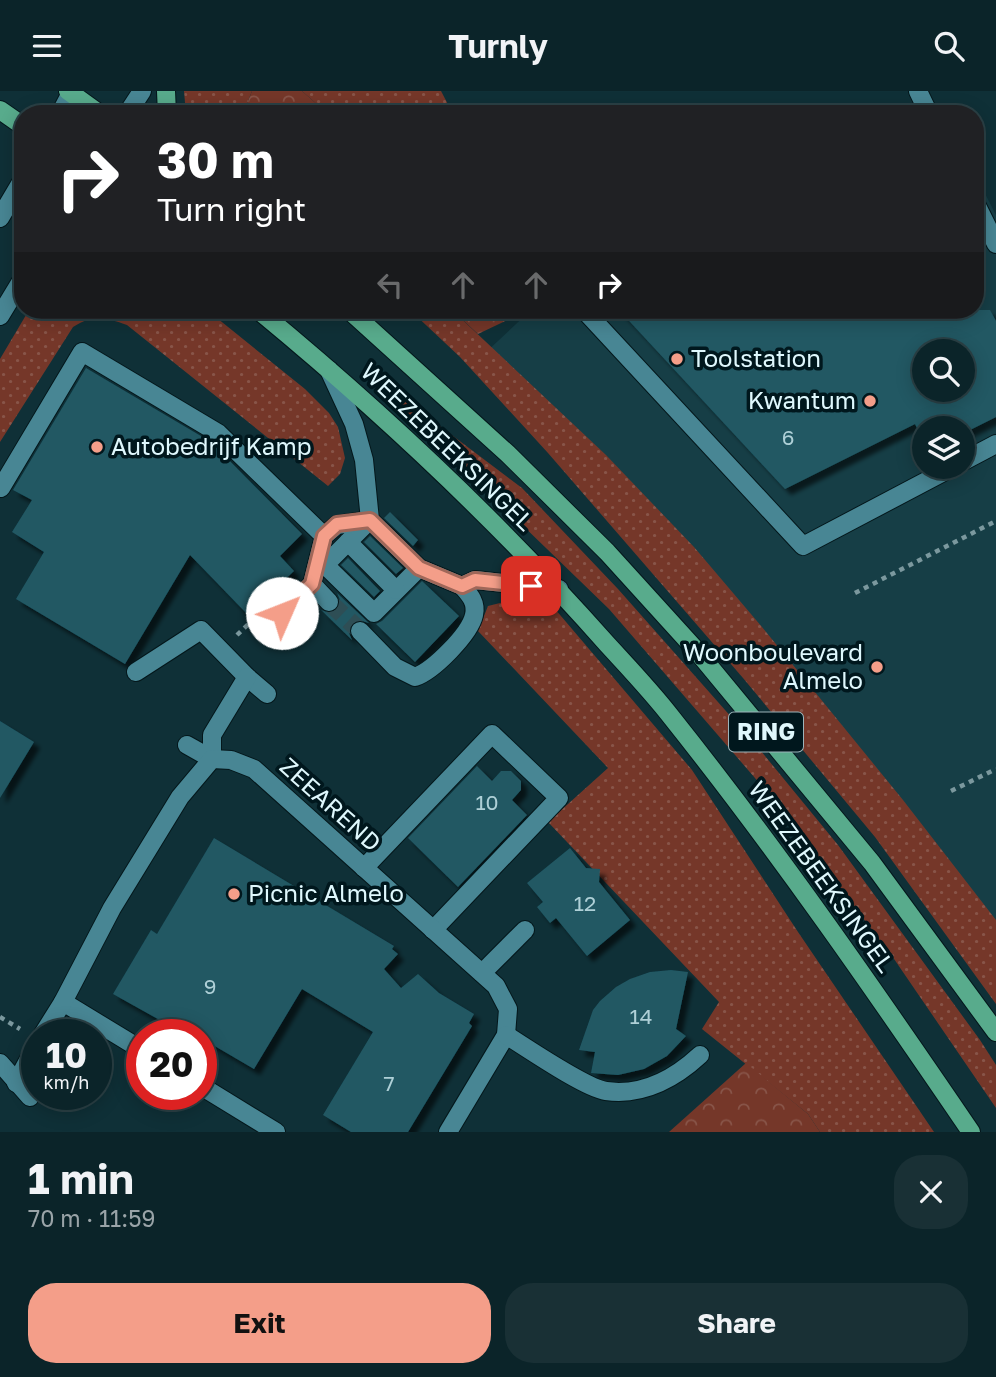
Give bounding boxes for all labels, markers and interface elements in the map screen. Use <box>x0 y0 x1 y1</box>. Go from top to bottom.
icon: menu <box>28 27 66 65</box>
text: Turnly <box>448 27 548 65</box>
icon: search <box>930 27 968 65</box>
text: 30 m <box>157 130 274 189</box>
icon: right <box>42 133 133 224</box>
text: Turn right <box>157 190 306 228</box>
icon: left <box>371 266 409 304</box>
icon: ahead <box>444 266 482 304</box>
icon: ahead <box>517 266 555 304</box>
icon: right <box>590 266 628 304</box>
map controls <box>912 339 975 479</box>
button: search <box>912 339 975 402</box>
place label: Toolstation <box>691 343 821 372</box>
marker: Toolstation <box>669 351 685 367</box>
street label: WEEZEBEEKSINGEL <box>356 356 541 536</box>
place label: Kwantum <box>748 385 856 414</box>
marker: Kwantum <box>862 393 878 409</box>
button: layers <box>912 416 975 479</box>
house number: 6 <box>782 424 794 450</box>
place label: Autobedrijf Kamp <box>111 431 311 460</box>
marker: Autobedrijf Kamp <box>89 439 105 455</box>
pin <box>501 556 561 616</box>
icon: arrive <box>512 567 550 605</box>
position arrow <box>245 576 319 650</box>
place label: Woonboulevard Almelo <box>683 637 863 694</box>
marker: Woonboulevard Almelo <box>869 659 885 675</box>
road number: RING <box>729 713 803 751</box>
street label: ZEEAREND <box>275 751 387 857</box>
street label: WEEZEBEEKSINGEL <box>743 775 901 978</box>
house number: 10 <box>475 789 499 815</box>
place label: Picnic Almelo <box>248 878 404 907</box>
marker: Picnic Almelo <box>226 886 242 902</box>
house number: 12 <box>574 890 596 916</box>
house number: 9 <box>204 973 216 999</box>
house number: 14 <box>630 1003 653 1029</box>
speed limit sign: 20 <box>126 1019 217 1110</box>
text: 10 <box>46 1034 87 1076</box>
house number: 7 <box>383 1070 395 1096</box>
text: km/h <box>44 1071 89 1093</box>
text: 1 min <box>28 1153 134 1203</box>
button: close <box>894 1155 968 1229</box>
text: 70 m · 11:59 <box>28 1204 155 1232</box>
button: Exit <box>28 1283 491 1363</box>
button: Share <box>505 1283 968 1363</box>

